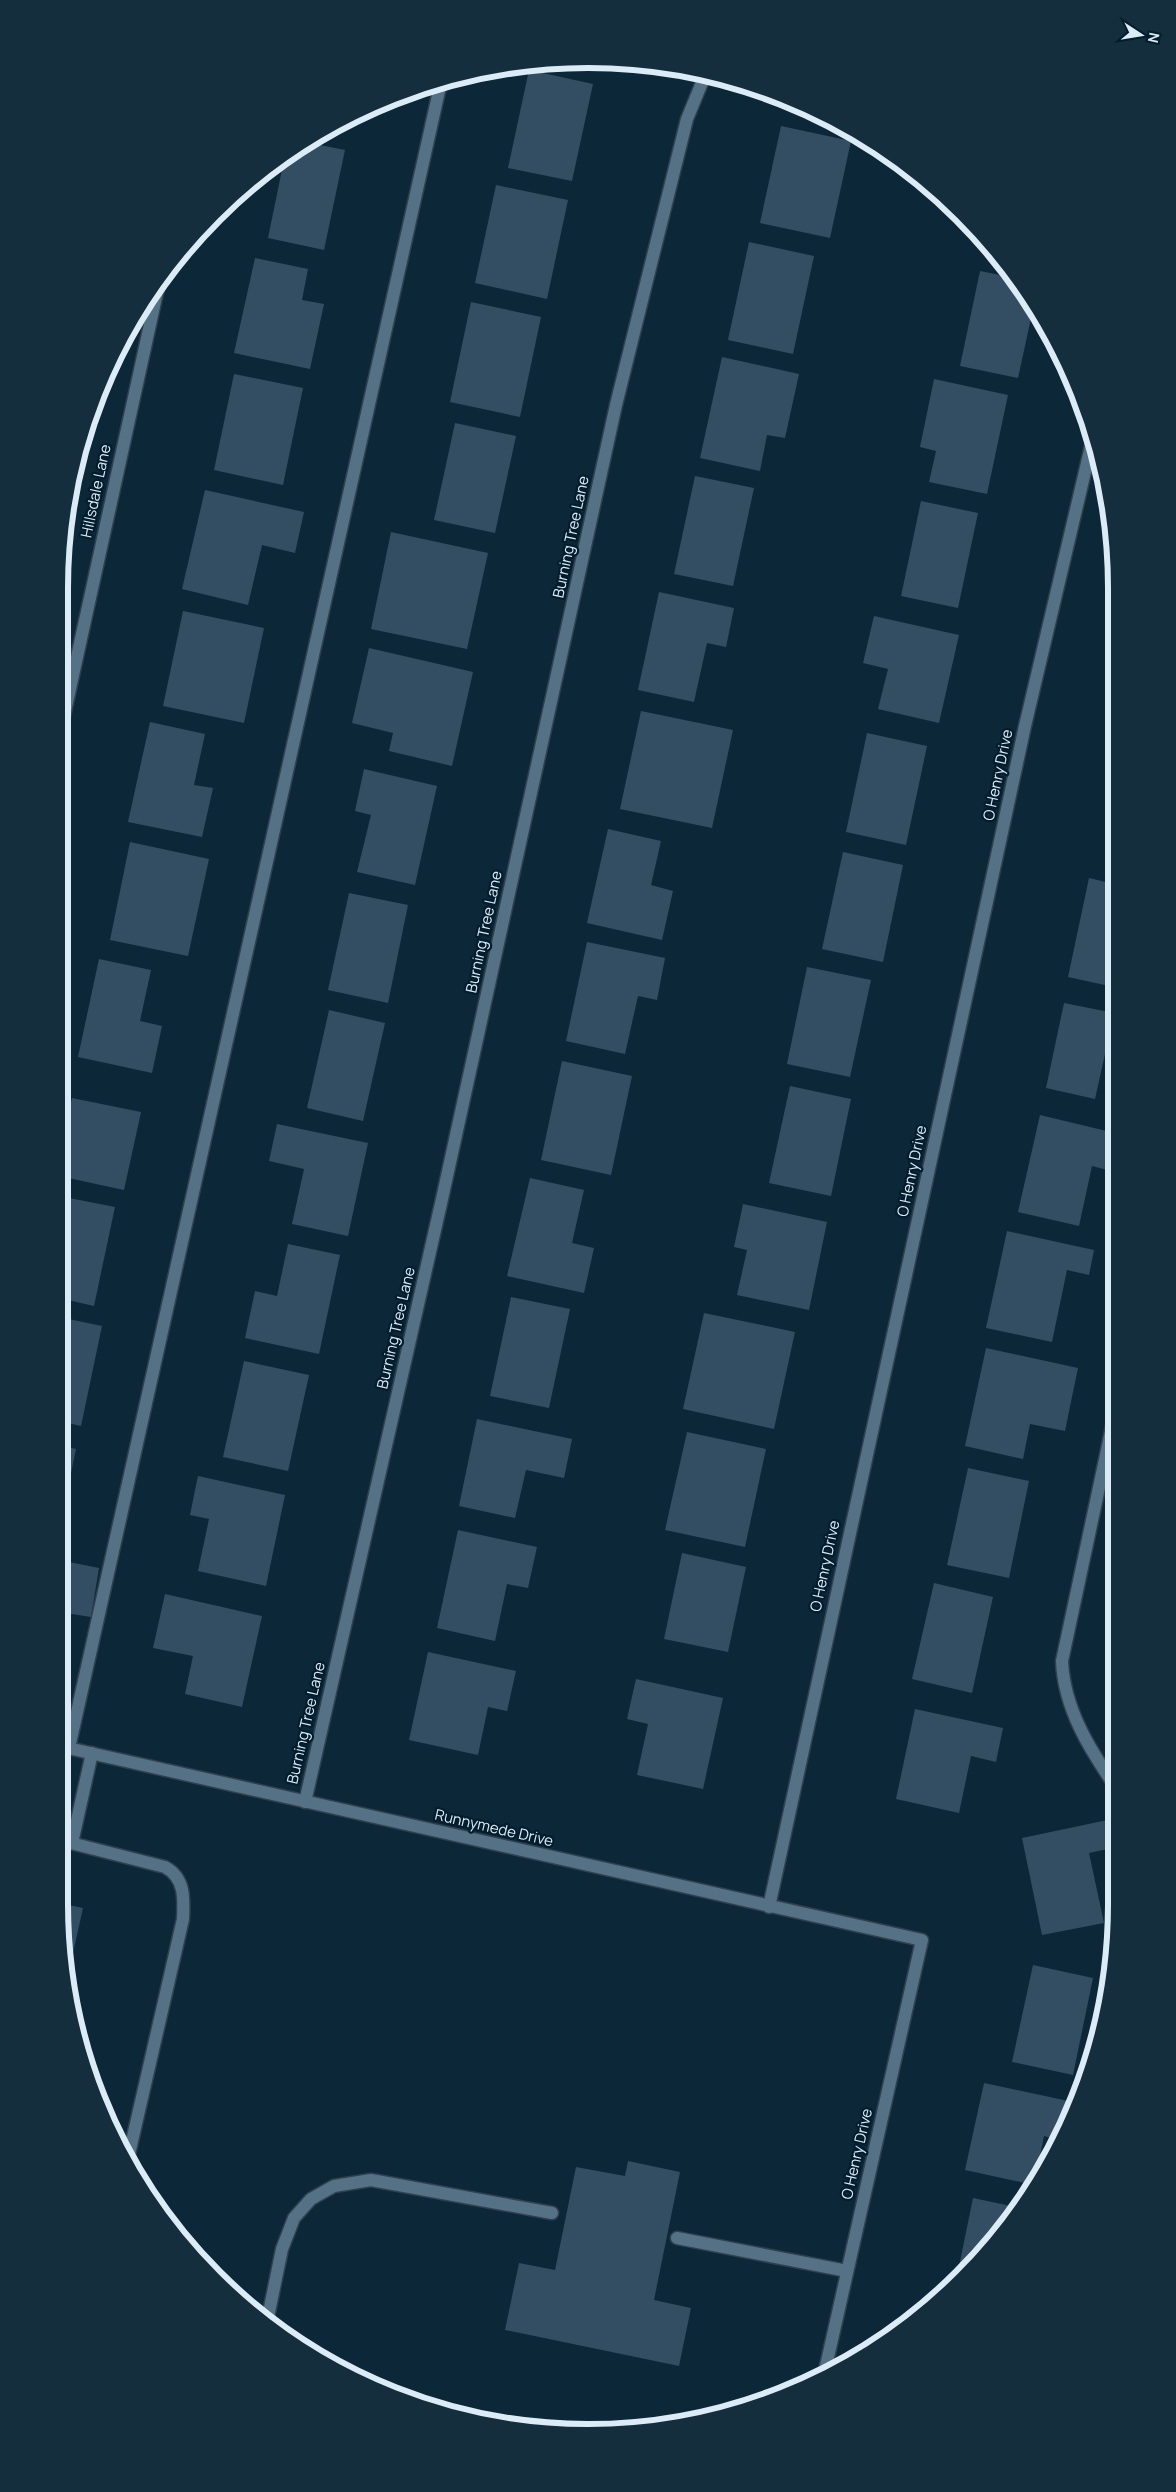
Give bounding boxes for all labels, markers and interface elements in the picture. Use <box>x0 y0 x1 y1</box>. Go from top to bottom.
north arrow <box>1116 10 1166 60</box>
text: N <box>1144 31 1165 45</box>
street label: Hillsdale Lane <box>75 442 116 539</box>
street label: Burning Tree Lane <box>547 474 594 600</box>
street label: O Henry Drive <box>978 727 1017 823</box>
street label: Burning Tree Lane <box>460 869 507 995</box>
street label: O Henry Drive <box>892 1123 931 1219</box>
street label: Burning Tree Lane <box>371 1265 420 1391</box>
street label: O Henry Drive <box>805 1518 844 1614</box>
street label: Burning Tree Lane <box>281 1660 330 1786</box>
street label: Runnymede Drive <box>433 1804 556 1851</box>
street label: O Henry Drive <box>836 2106 877 2201</box>

